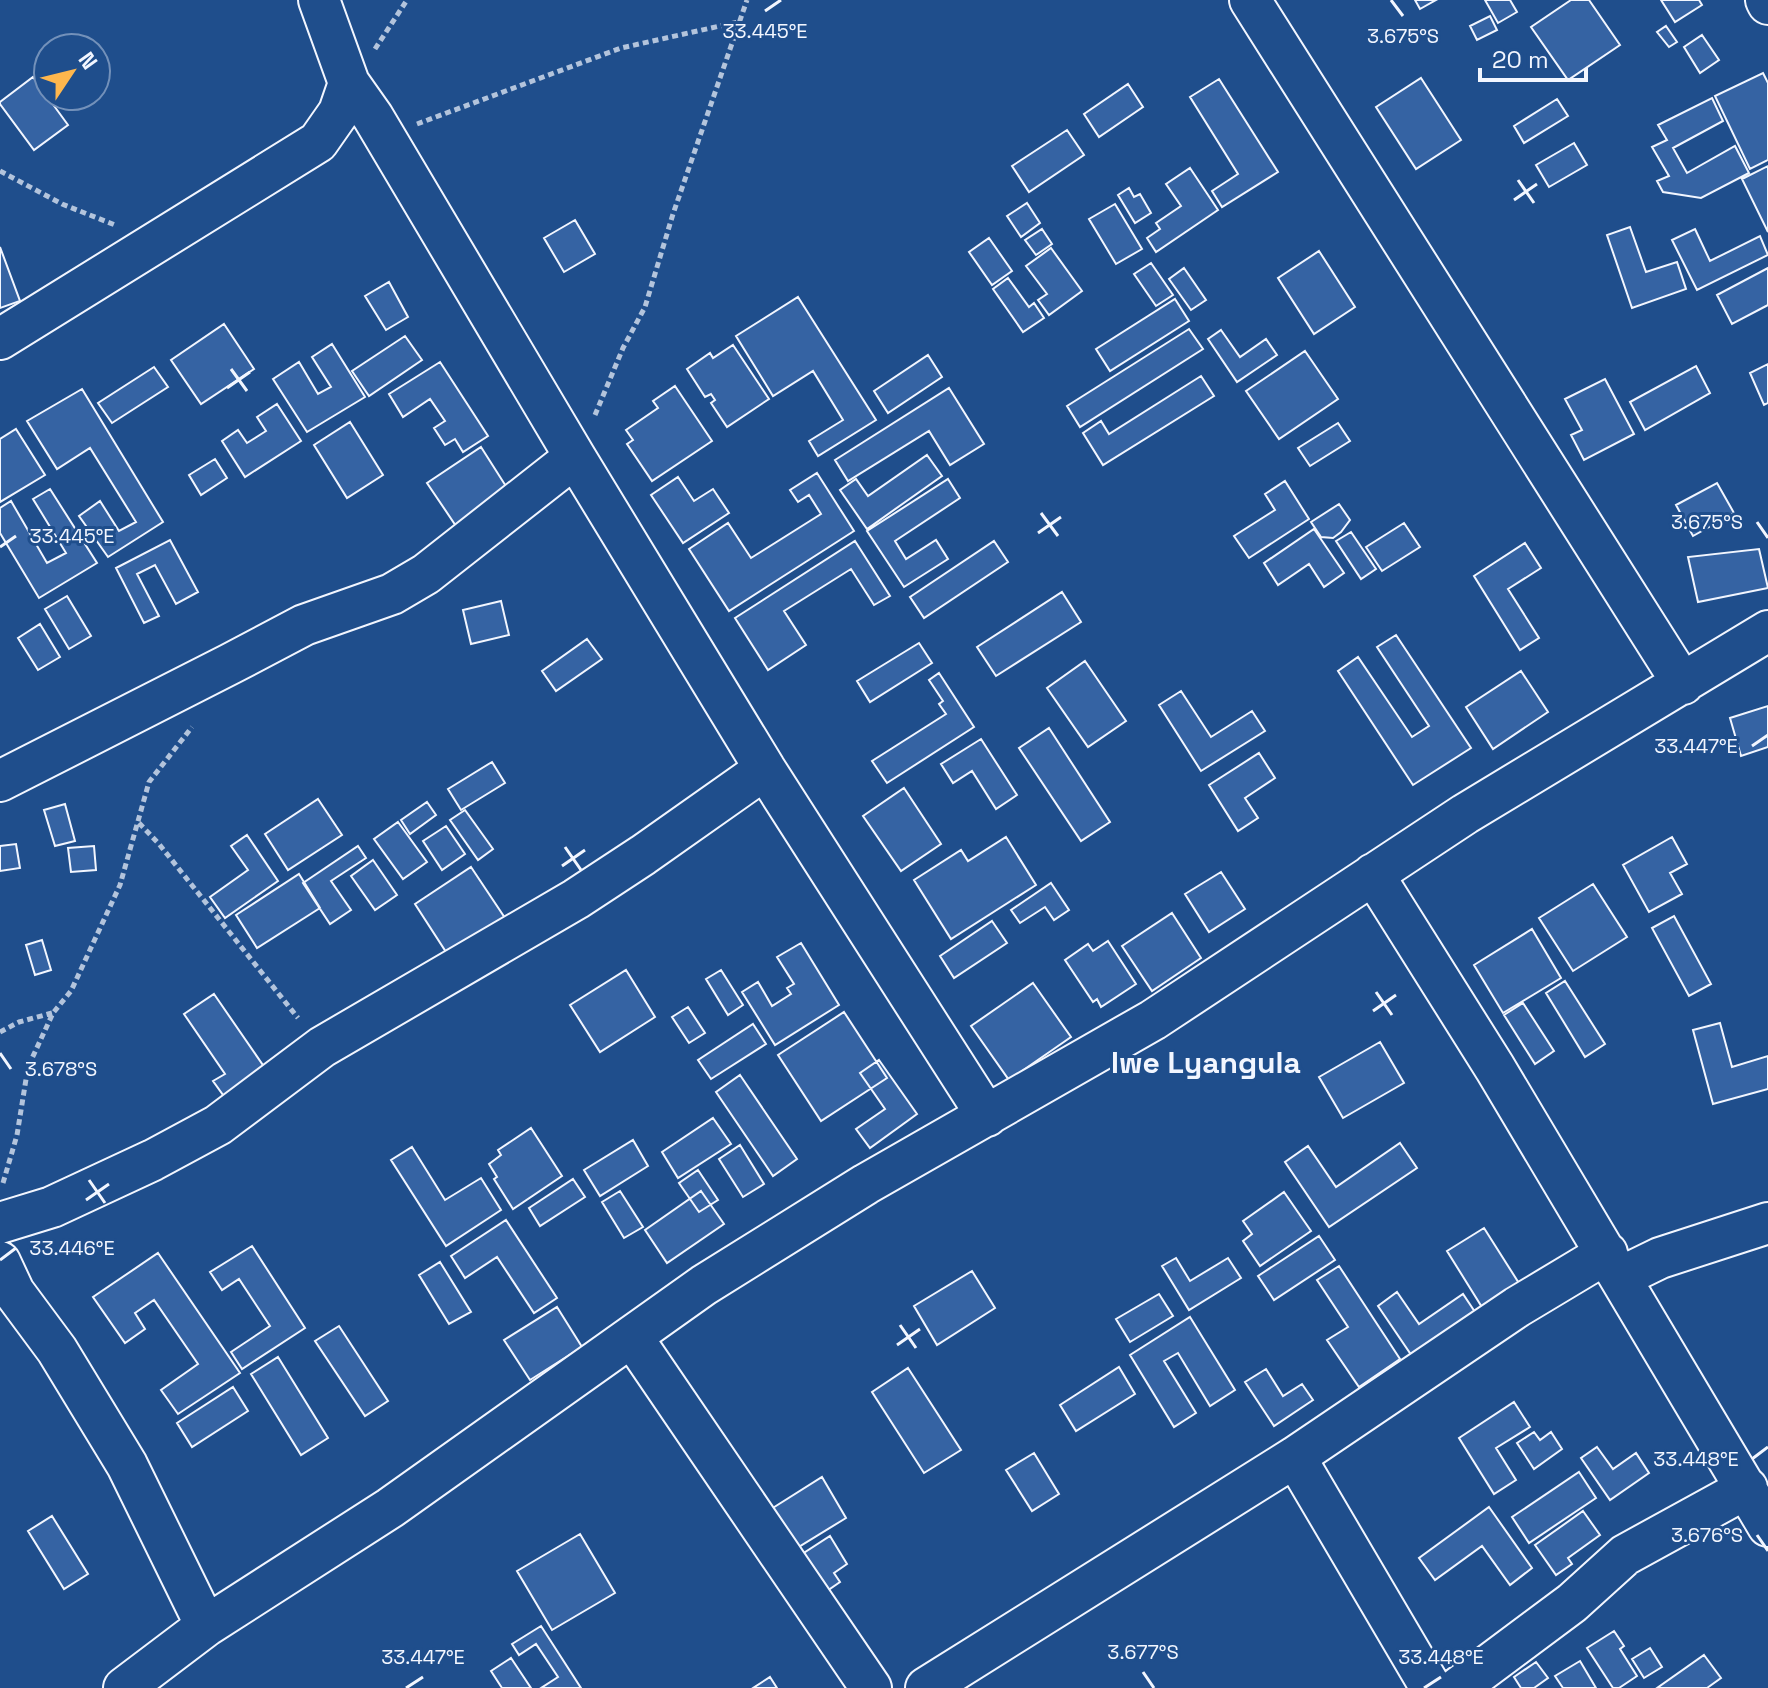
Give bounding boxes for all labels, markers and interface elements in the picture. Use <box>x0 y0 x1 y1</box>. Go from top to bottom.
text: 33.445°E <box>722 18 808 44</box>
text: 3.675°S <box>1367 23 1439 49</box>
north arrow <box>32 32 112 112</box>
scale bar <box>1480 32 1586 82</box>
text: 20 m <box>1492 44 1549 75</box>
text: N <box>73 46 104 75</box>
text: 3.675°S <box>1671 509 1743 535</box>
text: 33.445°E <box>29 523 115 549</box>
text: 33.447°E <box>1654 733 1738 759</box>
district label: Iwe Lyangula <box>1111 1043 1301 1082</box>
text: 3.678°S <box>25 1056 97 1082</box>
text: 33.446°E <box>29 1235 115 1261</box>
text: 33.448°E <box>1653 1446 1739 1472</box>
text: 3.676°S <box>1671 1522 1743 1548</box>
text: 3.677°S <box>1107 1639 1179 1665</box>
text: 33.447°E <box>381 1644 465 1670</box>
text: 33.448°E <box>1398 1644 1484 1670</box>

